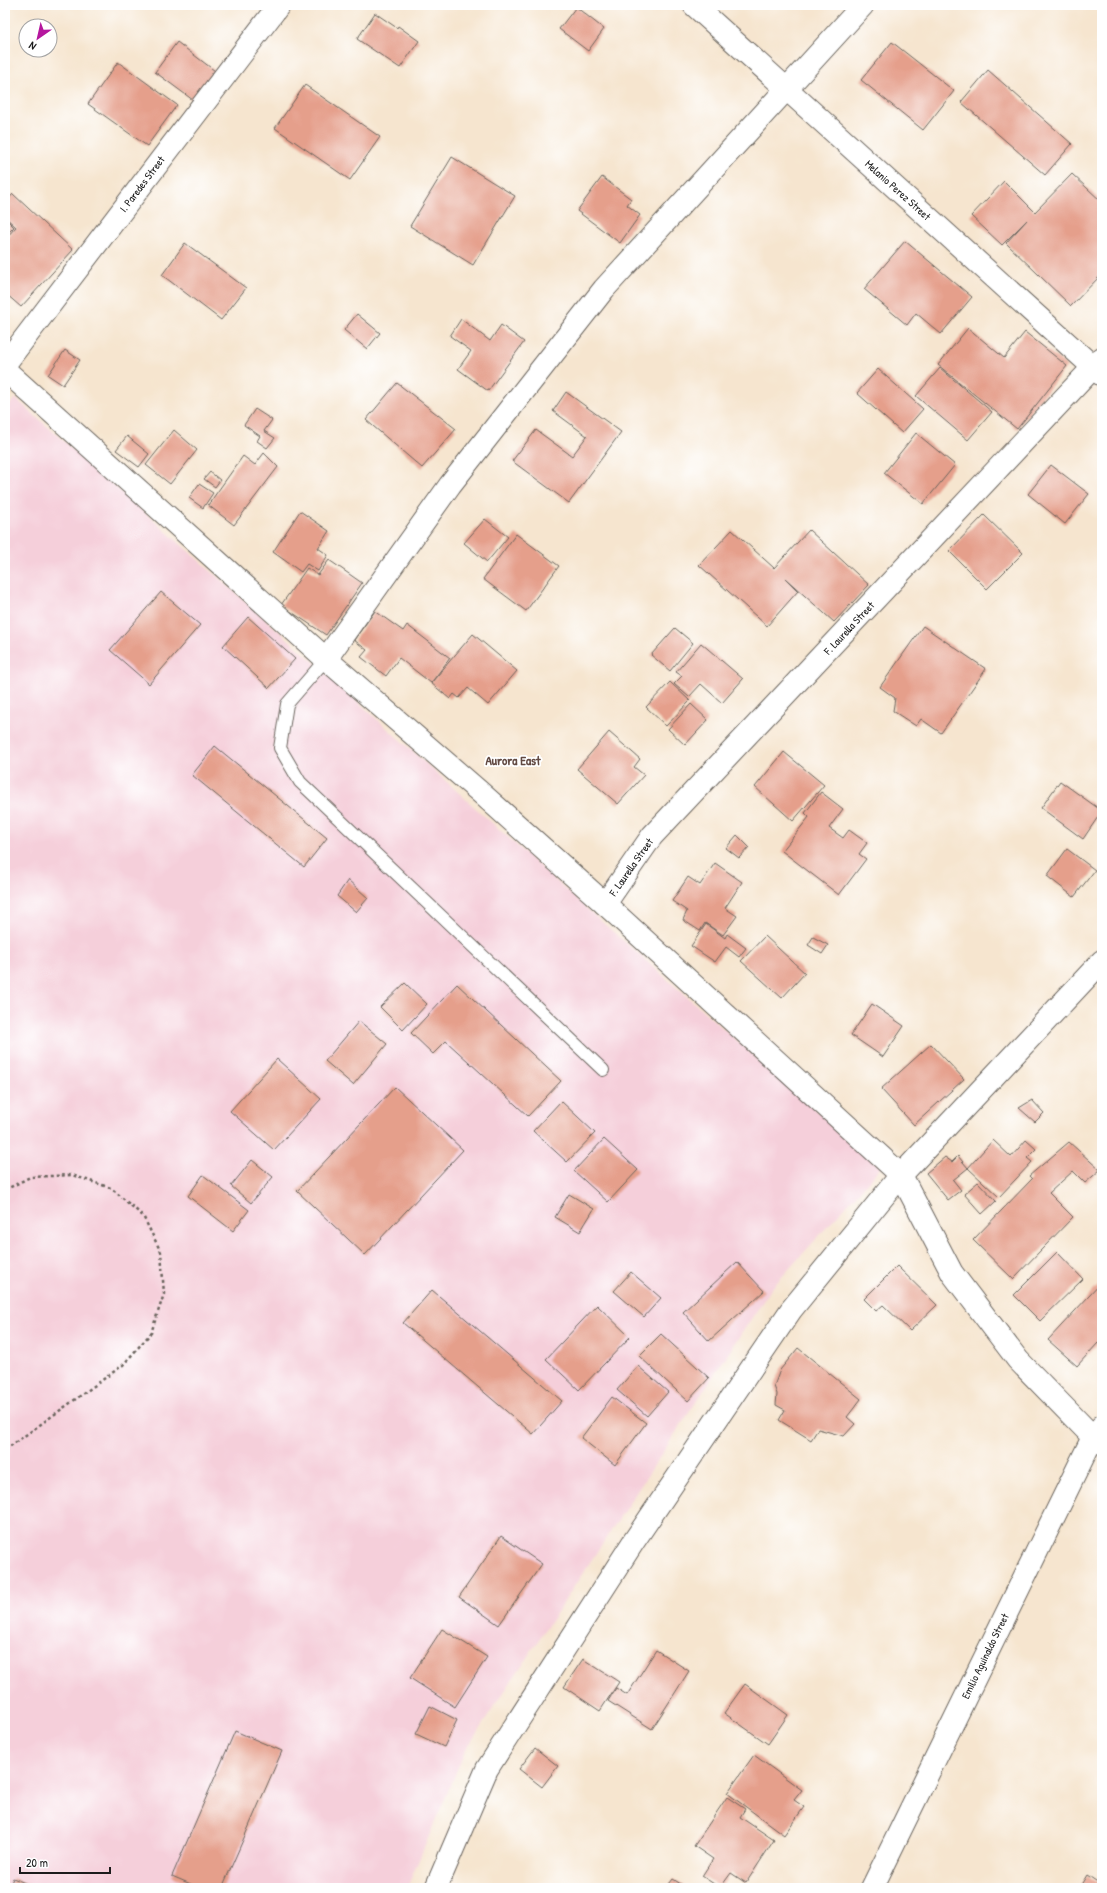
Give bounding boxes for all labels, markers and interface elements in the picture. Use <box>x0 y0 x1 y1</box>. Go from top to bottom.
north arrow <box>18 18 58 58</box>
text: N <box>26 39 39 54</box>
street label: I. Paredes Street <box>116 153 168 215</box>
street label: Melanio Perez Street <box>862 157 934 223</box>
street label: F. Laurella Street <box>820 598 877 658</box>
district label: Aurora East <box>485 751 541 769</box>
street label: F. Laurella Street <box>605 835 656 900</box>
street label: Emilio Aguinaldo Street <box>958 1611 1012 1701</box>
scale bar <box>20 1849 110 1875</box>
text: 20 m <box>26 1854 48 1871</box>

